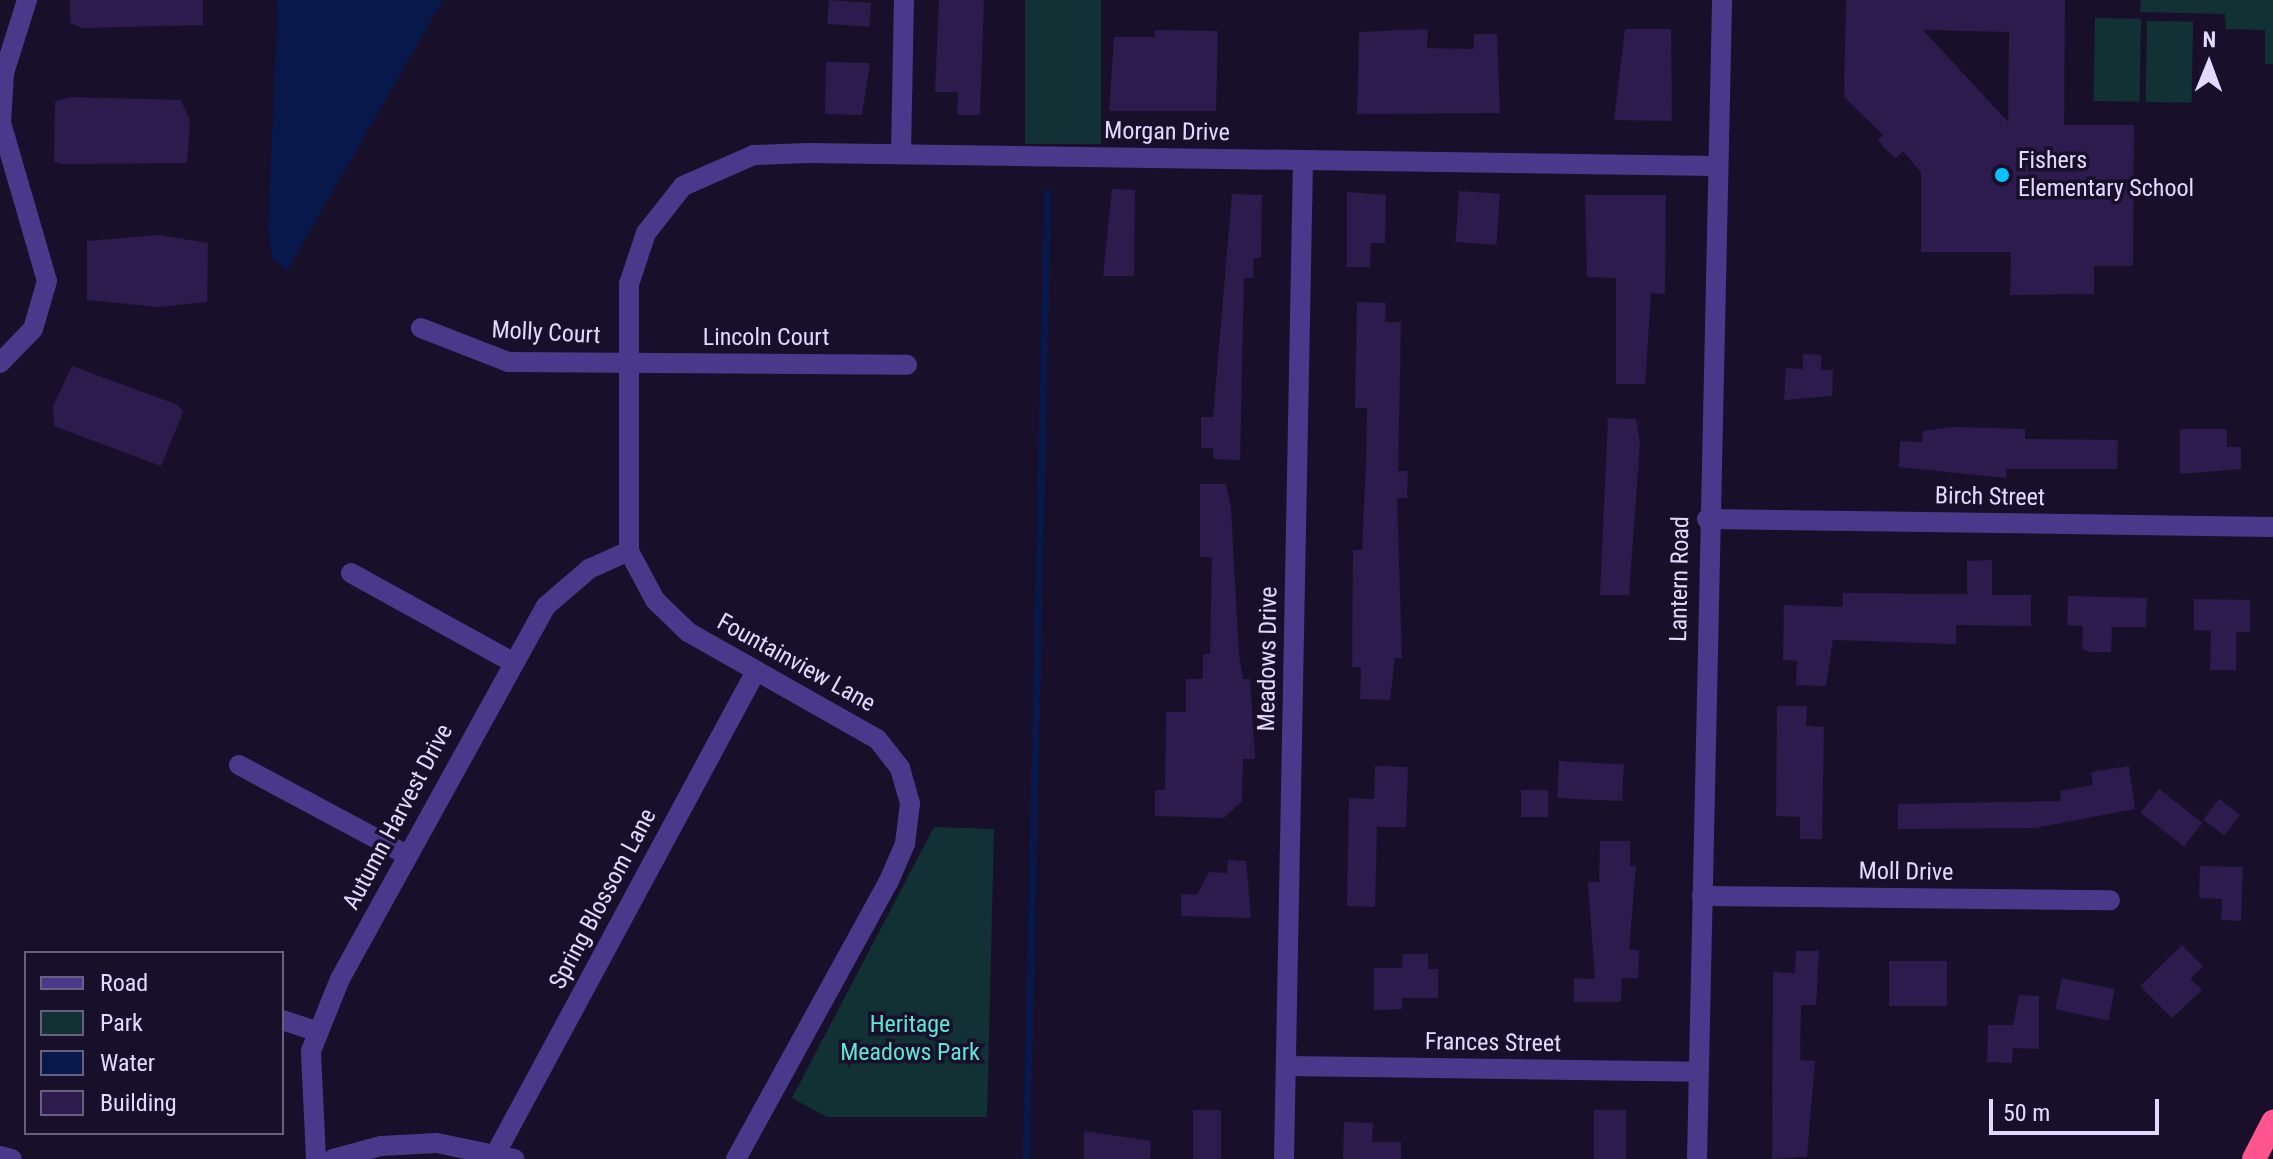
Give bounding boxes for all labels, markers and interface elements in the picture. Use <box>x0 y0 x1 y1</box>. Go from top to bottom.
north arrow <box>2169 24 2249 104</box>
text: N <box>2202 27 2216 52</box>
street label: Morgan Drive <box>1104 117 1230 147</box>
place label: Fishers Elementary School <box>2018 147 2194 203</box>
marker: Fishers Elementary School <box>1993 166 2011 184</box>
street label: Molly Court <box>491 316 601 350</box>
street label: Lincoln Court <box>703 324 829 352</box>
street label: Birch Street <box>1935 482 2045 512</box>
street label: Lantern Road <box>1665 516 1695 642</box>
street label: Meadows Drive <box>1252 586 1284 732</box>
street label: Fountainview Lane <box>712 608 880 718</box>
street label: Autumn Harvest Drive <box>337 719 459 915</box>
street label: Spring Blossom Lane <box>543 804 663 994</box>
street label: Moll Drive <box>1858 857 1954 887</box>
legend <box>24 951 284 1135</box>
text: Road <box>100 969 148 997</box>
text: Park <box>100 1009 143 1037</box>
park label: Heritage Meadows Park <box>840 1011 980 1067</box>
street label: Frances Street <box>1425 1027 1561 1059</box>
text: Water <box>100 1049 155 1077</box>
scale bar <box>1993 1083 2163 1133</box>
text: Building <box>100 1089 177 1117</box>
text: 50 m <box>2003 1099 2050 1127</box>

